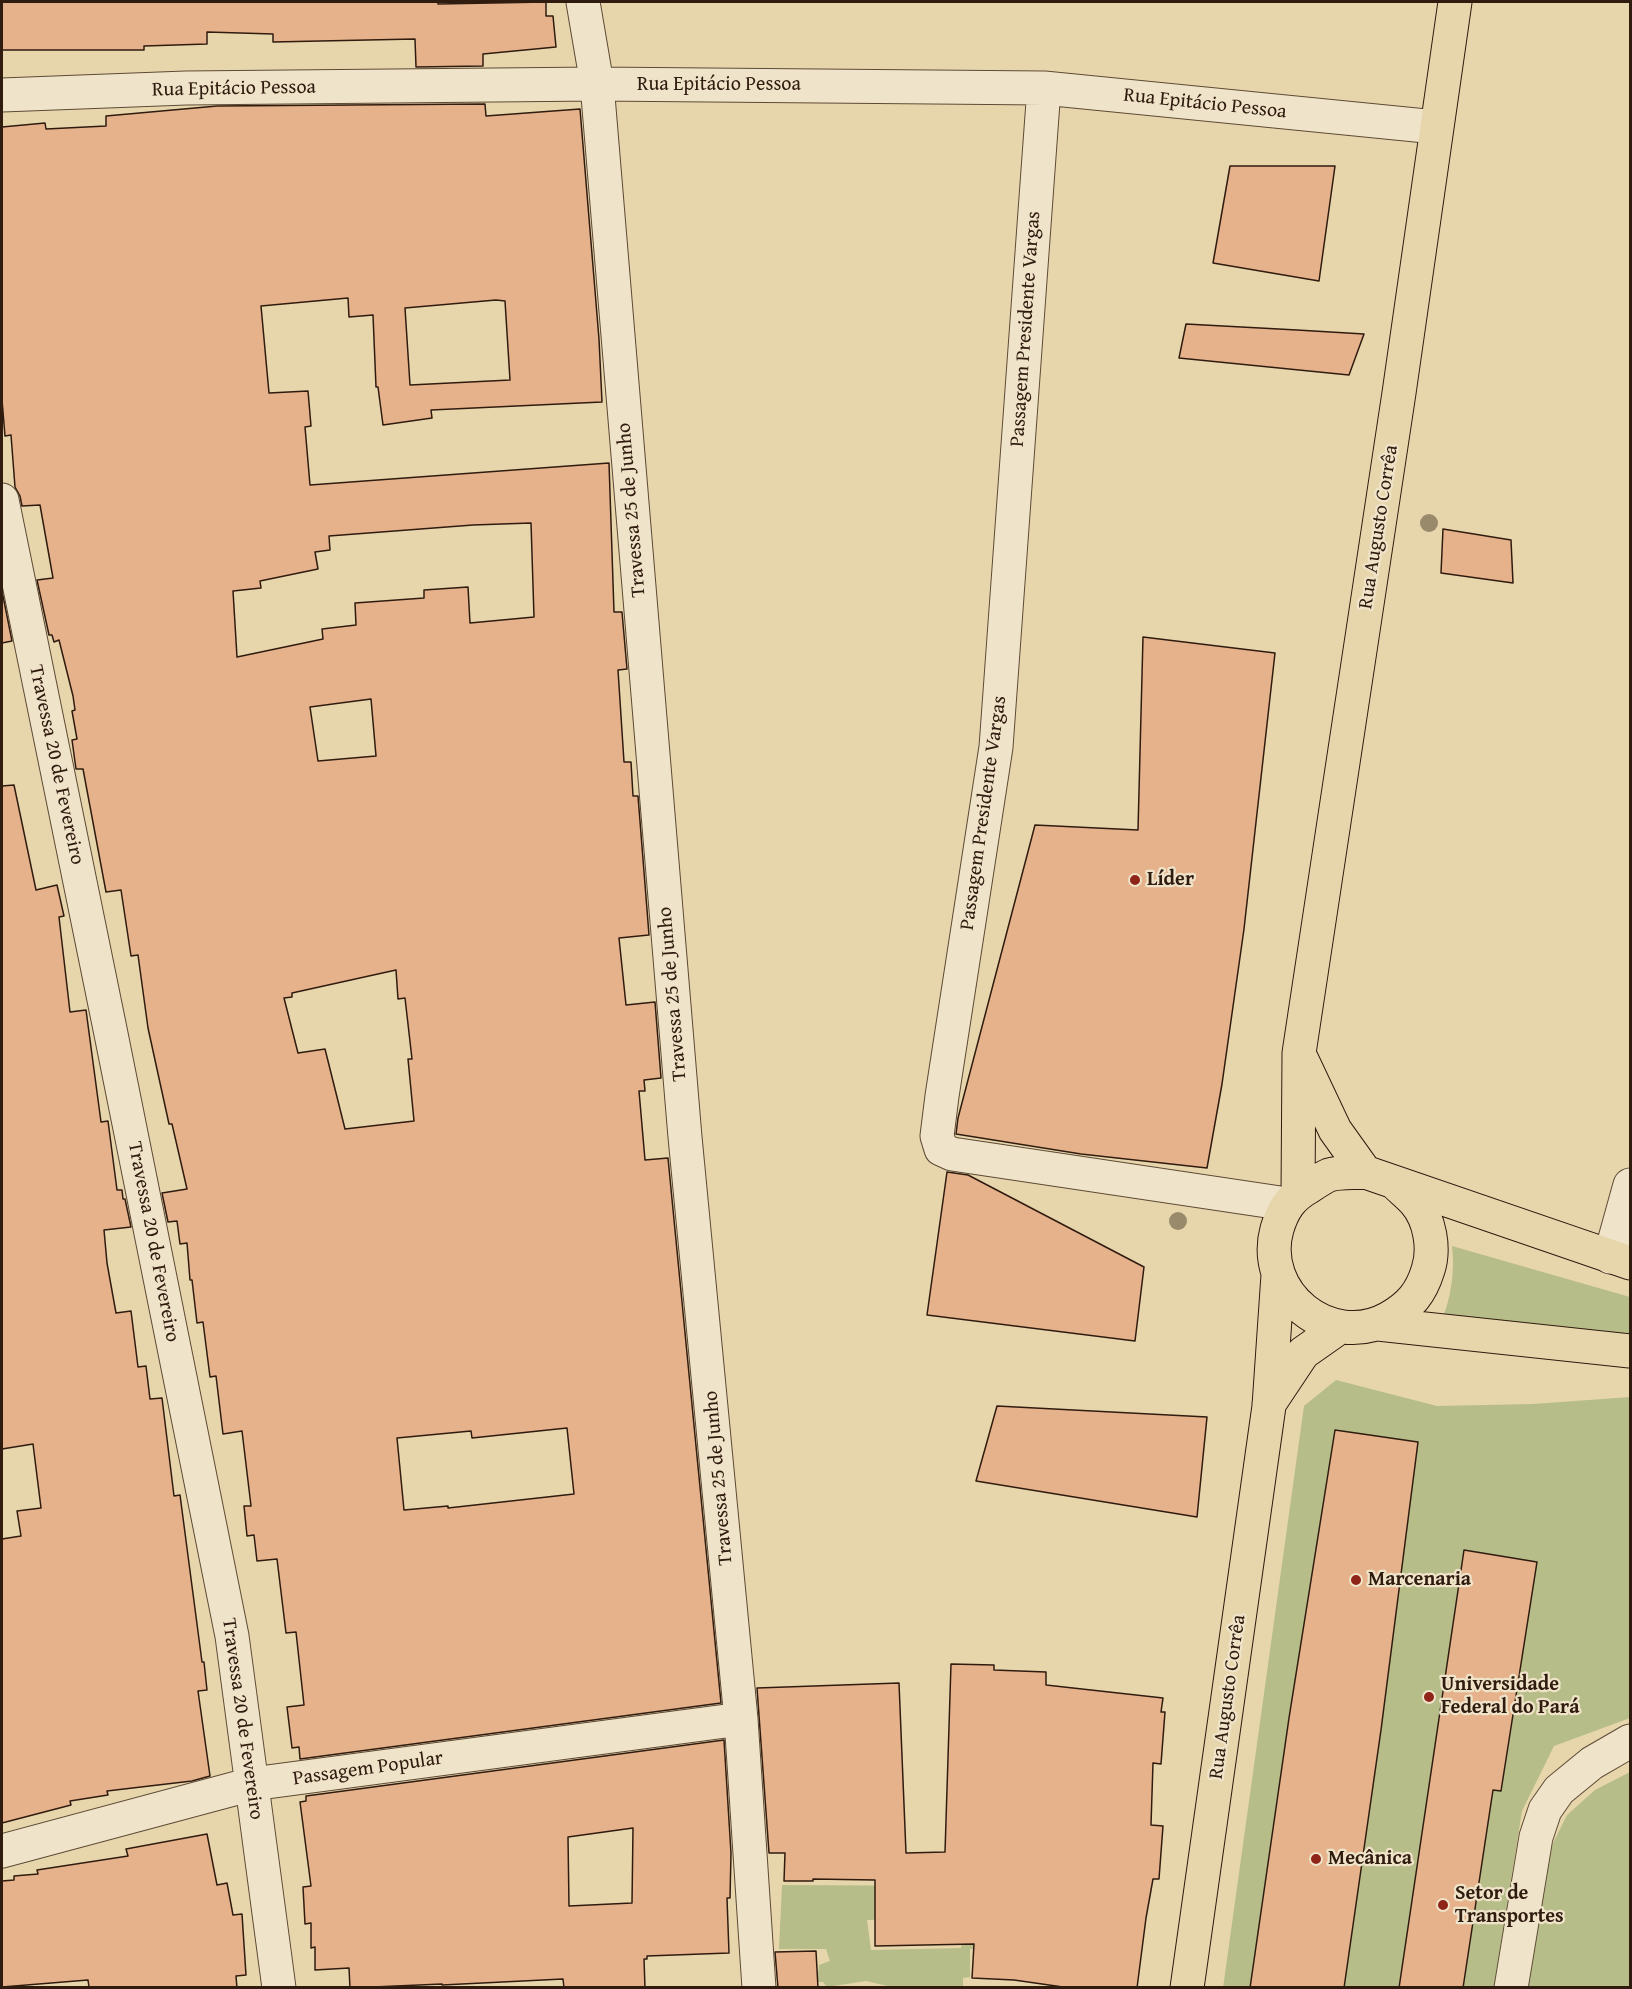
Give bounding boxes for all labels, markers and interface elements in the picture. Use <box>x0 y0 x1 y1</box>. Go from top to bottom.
street label: Rua Epitácio Pessoa <box>637 73 801 97</box>
street label: Rua Epitácio Pessoa <box>152 76 316 102</box>
street label: Rua Epitácio Pessoa <box>1122 83 1288 125</box>
street label: Passagem Presidente Vargas <box>1006 210 1046 448</box>
street label: Travessa 25 de Junho <box>612 422 652 598</box>
street label: Rua Augusto Corrêa <box>1354 443 1404 611</box>
street label: Travessa 20 de Fevereiro <box>23 663 89 867</box>
street label: Passagem Presidente Vargas <box>956 694 1012 932</box>
place label: Líder <box>1147 868 1194 892</box>
marker: Líder <box>1128 873 1142 887</box>
street label: Travessa 25 de Junho <box>653 906 693 1082</box>
street label: Travessa 20 de Fevereiro <box>122 1140 184 1344</box>
street label: Travessa 25 de Junho <box>699 1390 739 1566</box>
place label: Marcenaria <box>1368 1568 1471 1592</box>
marker: Marcenaria <box>1349 1573 1363 1587</box>
street label: Rua Augusto Corrêa <box>1205 1613 1251 1781</box>
street label: Travessa 20 de Fevereiro <box>216 1617 268 1821</box>
place label: Universidade Federal do Pará <box>1441 1673 1579 1720</box>
marker: Universidade Federal do Pará <box>1422 1690 1436 1704</box>
street label: Passagem Popular <box>291 1747 445 1791</box>
place label: Mecânica <box>1328 1847 1412 1871</box>
marker: Mecânica <box>1309 1852 1323 1866</box>
place label: Setor de Transportes <box>1455 1882 1564 1929</box>
marker: Setor de Transportes <box>1436 1898 1450 1912</box>

